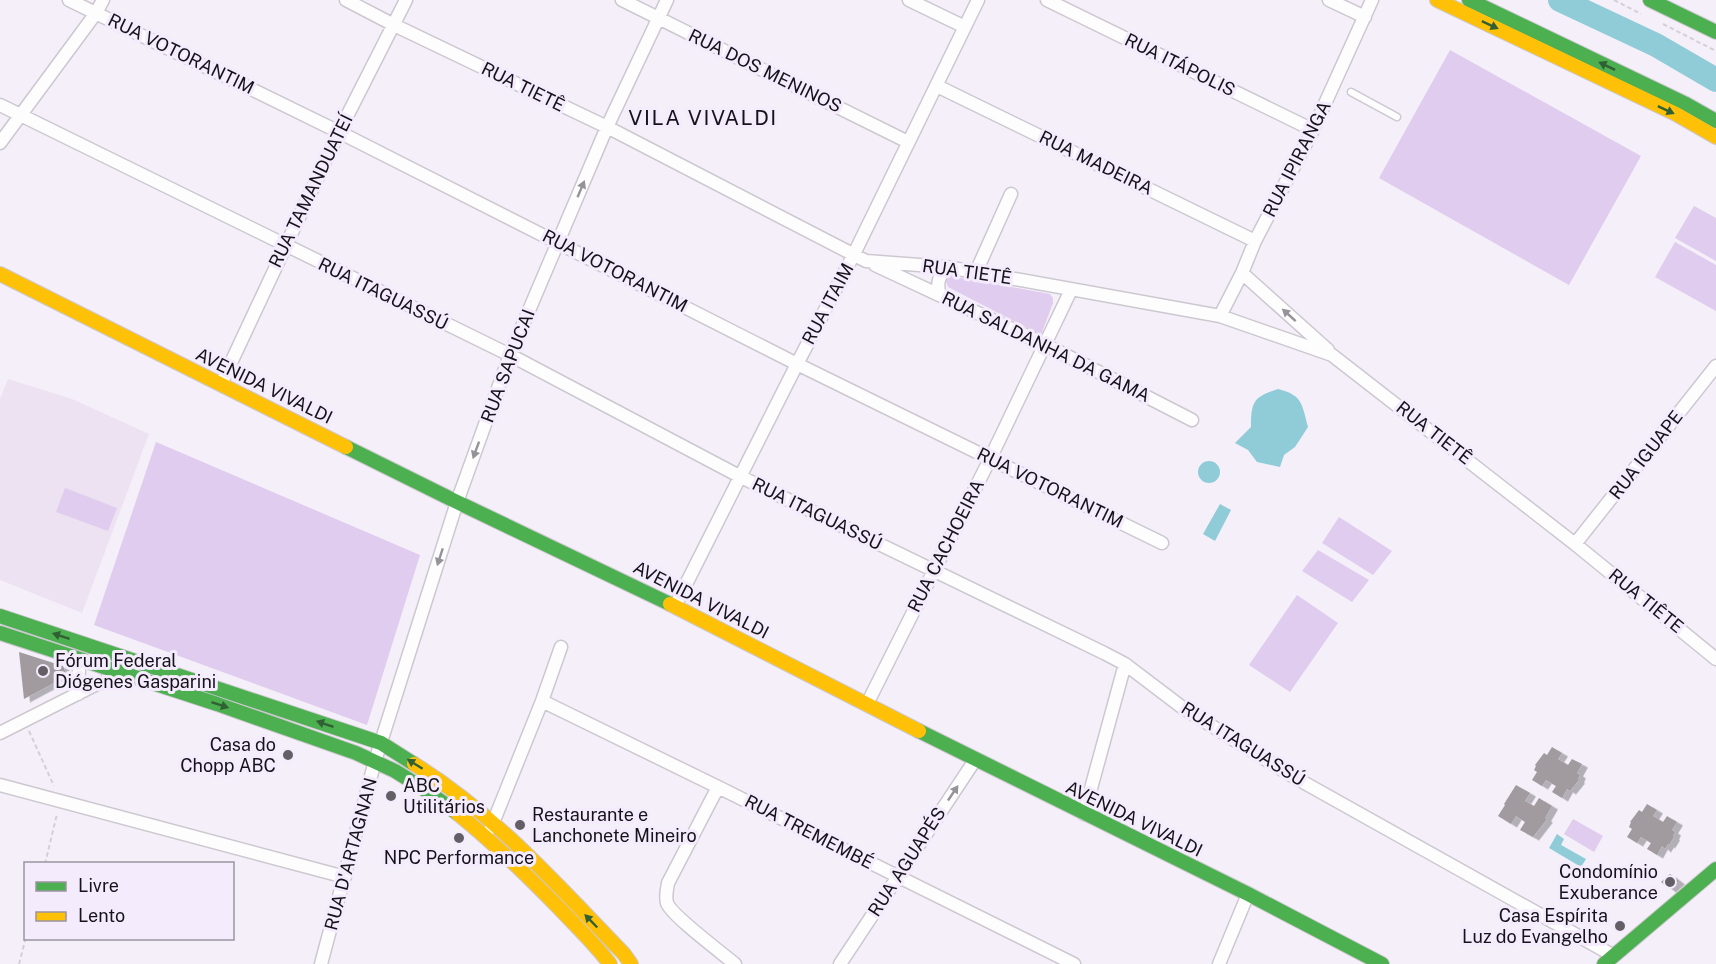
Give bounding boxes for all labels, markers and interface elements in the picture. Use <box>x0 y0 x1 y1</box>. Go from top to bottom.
street label: RUA VOTORANTIM <box>105 9 258 98</box>
one-way arrow <box>1481 21 1498 30</box>
street label: RUA DOS MENINOS <box>685 24 845 117</box>
street label: RUA ITÁPOLIS <box>1122 28 1239 100</box>
street label: RUA TIETÊ <box>478 57 568 116</box>
one-way arrow <box>1599 62 1616 71</box>
street label: RUA IPIRANGA <box>1258 97 1335 220</box>
district label: VILA VIVALDI <box>628 105 778 130</box>
one-way arrow <box>1657 105 1674 114</box>
street label: RUA TAMANDUATEÍ <box>263 109 357 271</box>
street label: RUA MADEIRA <box>1036 126 1157 199</box>
one-way arrow <box>576 179 586 197</box>
street label: RUA VOTORANTIM <box>539 225 691 316</box>
street label: RUA ITAGUASSÚ <box>315 252 452 334</box>
street label: RUA TIETÊ <box>921 255 1013 288</box>
street label: RUA ITAIM <box>797 260 858 348</box>
street label: RUA SALDANHA DA GAMA <box>939 287 1154 406</box>
street label: RUA SAPUCAI <box>476 306 539 425</box>
one-way arrow <box>1282 309 1297 322</box>
street label: AVENIDA VIVALDI <box>192 343 336 428</box>
street label: RUA TIETÊ <box>1392 397 1476 469</box>
street label: RUA IGUAPE <box>1604 406 1687 503</box>
one-way arrow <box>471 441 480 459</box>
street label: RUA VOTORANTIM <box>974 443 1127 532</box>
street label: RUA ITAGUASSÚ <box>749 472 886 554</box>
street label: RUA CACHOEIRA <box>903 476 988 616</box>
one-way arrow <box>434 548 444 566</box>
street label: AVENIDA VIVALDI <box>630 556 773 643</box>
street label: RUA TIÊTE <box>1605 564 1688 637</box>
one-way arrow <box>52 631 70 640</box>
place label: Fórum Federal Diógenes Gasparini <box>55 650 216 692</box>
marker: Fórum Federal Diógenes Gasparini <box>36 664 50 678</box>
street label: RUA ITAGUASSÚ <box>1178 696 1310 790</box>
one-way arrow <box>211 701 229 710</box>
one-way arrow <box>316 719 334 729</box>
place label: Casa do Chopp ABC <box>180 734 276 776</box>
marker: Casa do Chopp ABC <box>281 748 295 762</box>
one-way arrow <box>407 758 423 769</box>
street label: RUA D'ARTAGNAN <box>320 775 381 932</box>
place label: ABC Utilitários <box>403 775 485 817</box>
street label: AVENIDA VIVALDI <box>1062 776 1206 861</box>
one-way arrow <box>947 785 959 801</box>
marker: ABC Utilitários <box>384 789 398 803</box>
street label: RUA TREMEMBÉ <box>741 789 878 873</box>
street label: RUA AGUAPÉS <box>863 803 950 920</box>
place label: Restaurante e Lanchonete Mineiro <box>532 804 697 846</box>
marker: Restaurante e Lanchonete Mineiro <box>513 818 527 832</box>
marker: NPC Performance <box>452 831 466 845</box>
place label: NPC Performance <box>384 847 534 868</box>
place label: Condomínio Exuberance <box>1558 861 1658 903</box>
legend <box>24 862 234 940</box>
text: Livre <box>78 875 119 896</box>
marker: Condomínio Exuberance <box>1663 875 1677 889</box>
text: Lento <box>78 905 125 926</box>
place label: Casa Espírita Luz do Evangelho <box>1462 905 1608 947</box>
one-way arrow <box>584 913 598 928</box>
marker: Casa Espírita Luz do Evangelho <box>1613 919 1627 933</box>

